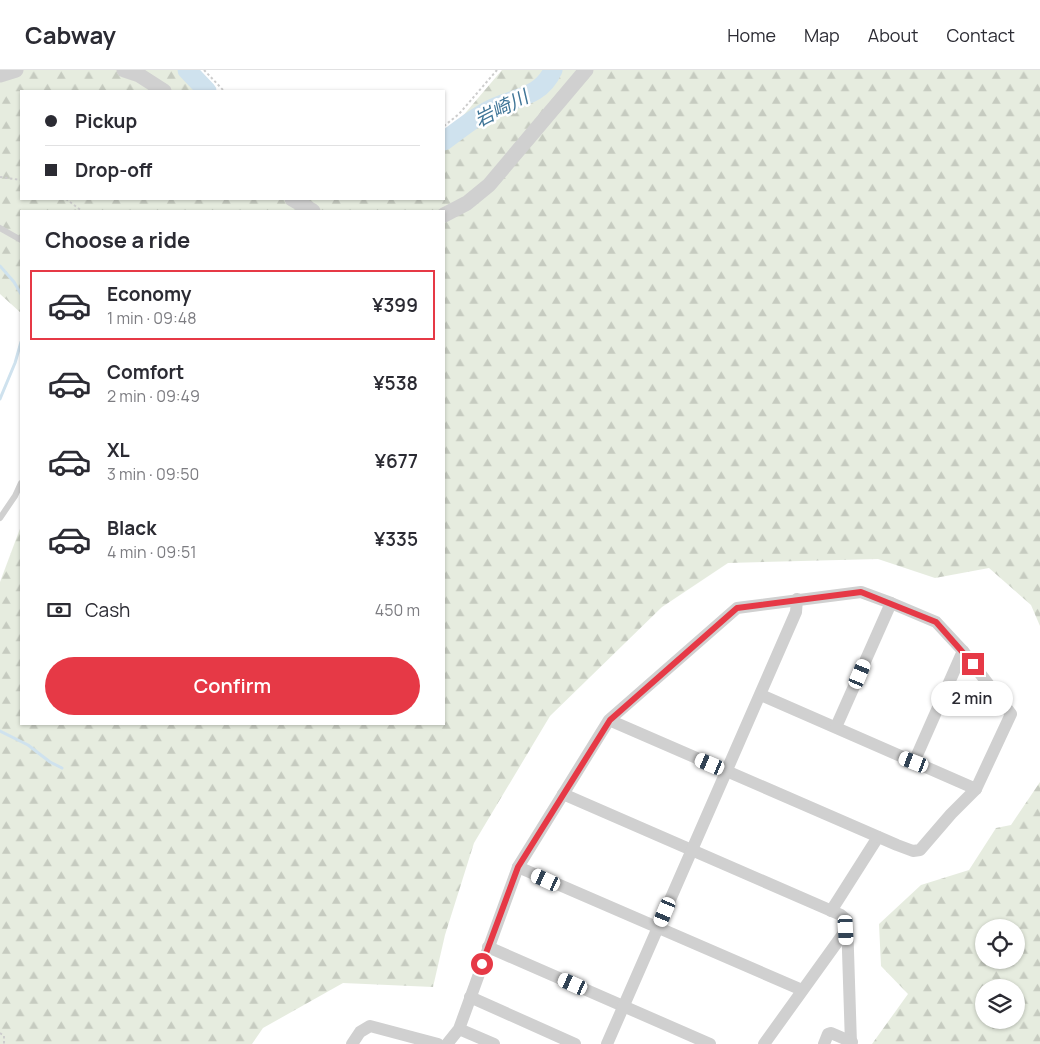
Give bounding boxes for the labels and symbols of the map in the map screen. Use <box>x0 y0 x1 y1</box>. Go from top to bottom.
water label: 岩崎川 <box>470 83 534 133</box>
route end <box>962 653 984 675</box>
car <box>847 657 872 691</box>
callout: 2 min <box>932 682 1014 716</box>
car <box>897 750 930 774</box>
car <box>693 751 726 777</box>
car <box>529 867 562 893</box>
car <box>652 895 677 929</box>
car <box>837 915 854 945</box>
route start <box>471 953 493 975</box>
car <box>556 971 589 997</box>

